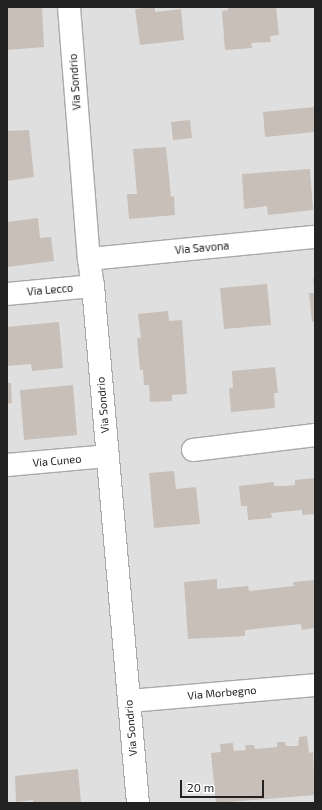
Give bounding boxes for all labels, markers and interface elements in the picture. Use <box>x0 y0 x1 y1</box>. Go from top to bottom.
street label: Via Sondrio <box>66 53 84 111</box>
street label: Via Savona <box>174 239 230 257</box>
street label: Via Lecco <box>26 281 74 299</box>
street label: Via Sondrio <box>94 376 112 434</box>
street label: Via Cuneo <box>32 452 82 470</box>
street label: Via Morbegno <box>187 683 257 703</box>
street label: Via Sondrio <box>122 699 140 757</box>
scale bar <box>182 772 266 798</box>
text: 20 m <box>187 780 214 794</box>

